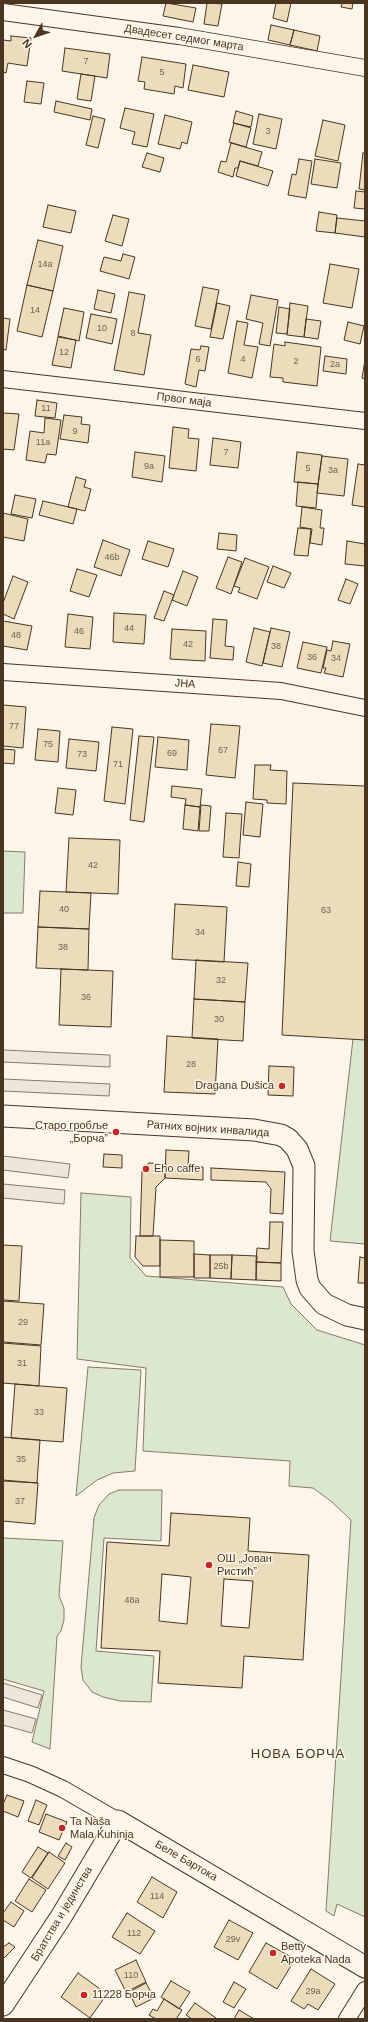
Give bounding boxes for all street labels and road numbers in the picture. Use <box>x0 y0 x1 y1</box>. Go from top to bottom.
street label: Двадесет седмог марта <box>124 22 244 54</box>
street label: Првог маја <box>156 390 212 410</box>
street label: ЈНА <box>174 677 196 691</box>
street label: Ратних војних инвалида <box>146 1118 270 1140</box>
street label: Беле Бартока <box>152 1838 220 1884</box>
street label: Братства и јединства <box>29 1864 95 1964</box>

